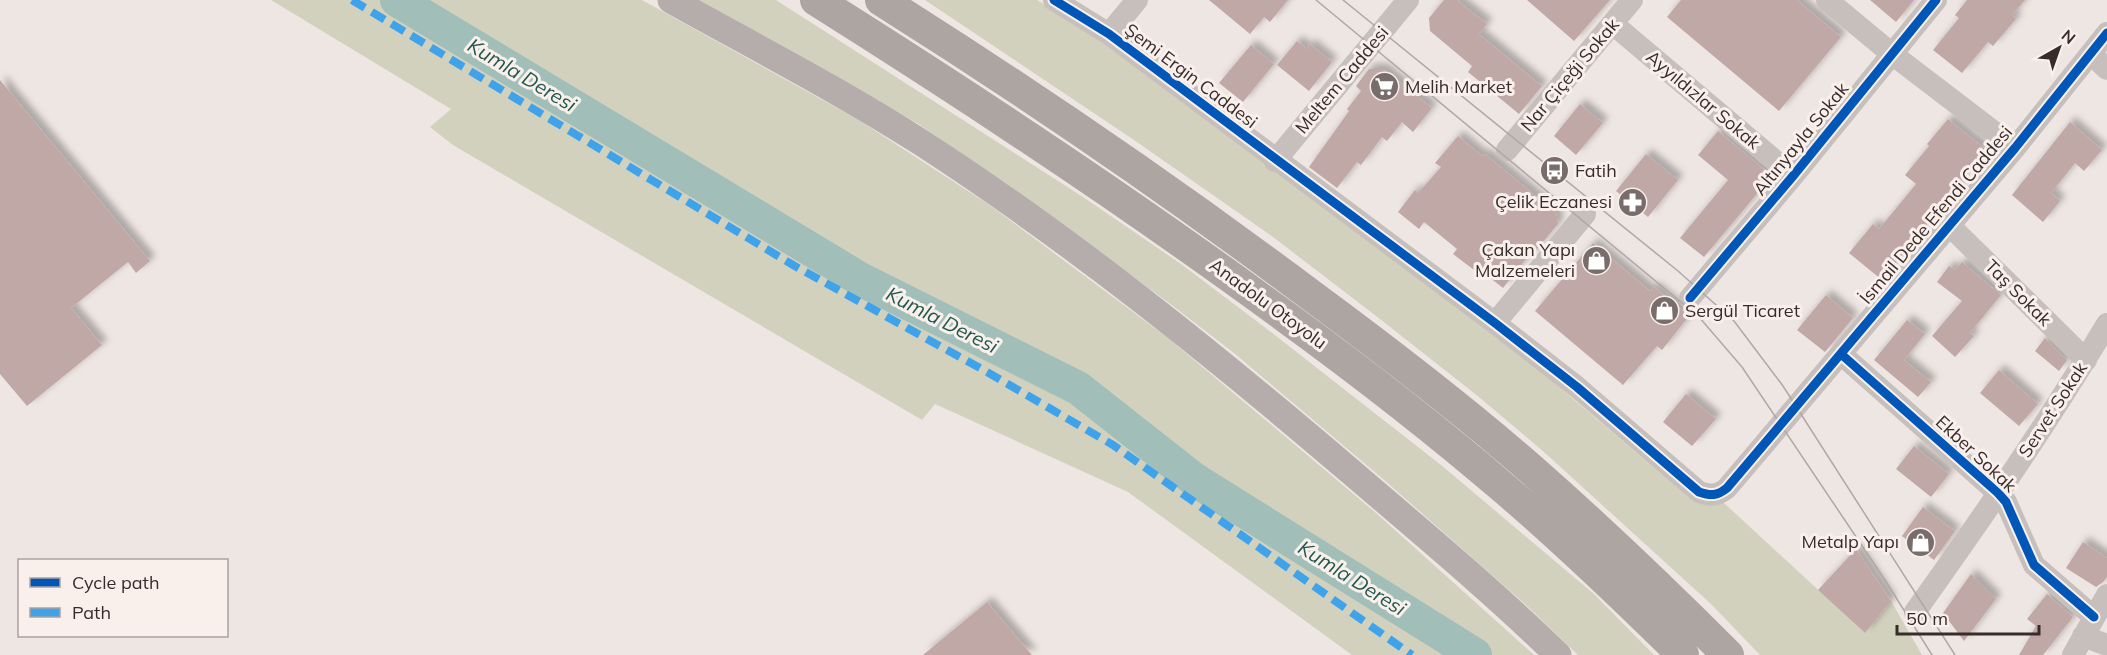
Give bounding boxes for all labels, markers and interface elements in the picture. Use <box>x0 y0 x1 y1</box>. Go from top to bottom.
street label: Nar Çiçeği Sokak <box>1515 13 1624 136</box>
street label: Şemi Ergin Caddesi <box>1120 18 1262 133</box>
north arrow <box>2029 18 2089 78</box>
street label: Meltem Caddesi <box>1290 21 1393 138</box>
text: N <box>2058 25 2080 48</box>
water label: Kumla Deresi <box>463 32 581 117</box>
street label: Ayyıldızlar Sokak <box>1641 45 1766 155</box>
supermarket icon: Melih Market <box>1368 71 1400 103</box>
place label: Melih Market <box>1405 75 1512 98</box>
street label: Altınyayla Sokak <box>1748 77 1854 200</box>
street label: İsmail Dede Efendi Caddesi <box>1854 121 2017 309</box>
bus stop icon: Fatih <box>1538 155 1570 187</box>
place label: Fatih <box>1575 159 1617 182</box>
pharmacy icon: Çelik Eczanesi <box>1617 186 1649 218</box>
place label: Çelik Eczanesi <box>1495 190 1612 213</box>
place label: Çakan Yapı Malzemeleri <box>1475 238 1575 282</box>
shop icon: Çakan Yapı Malzemeleri <box>1580 244 1612 276</box>
street label: Anadolu Otoyolu <box>1205 253 1332 354</box>
street label: Taş Sokak <box>1980 255 2057 331</box>
water label: Kumla Deresi <box>882 281 1002 359</box>
shop icon: Sergül Ticaret <box>1648 295 1680 327</box>
place label: Sergül Ticaret <box>1685 299 1800 322</box>
street label: Servet Sokak <box>2013 357 2092 462</box>
street label: Ekber Sokak <box>1931 410 2022 497</box>
shop icon: Metalp Yapı <box>1904 526 1936 558</box>
place label: Metalp Yapı <box>1801 530 1899 553</box>
water label: Kumla Deresi <box>1294 535 1411 621</box>
legend <box>18 559 228 637</box>
text: Cycle path <box>72 571 159 594</box>
scale bar <box>1897 598 2040 636</box>
text: Path <box>72 601 111 624</box>
text: 50 m <box>1906 607 1948 630</box>

